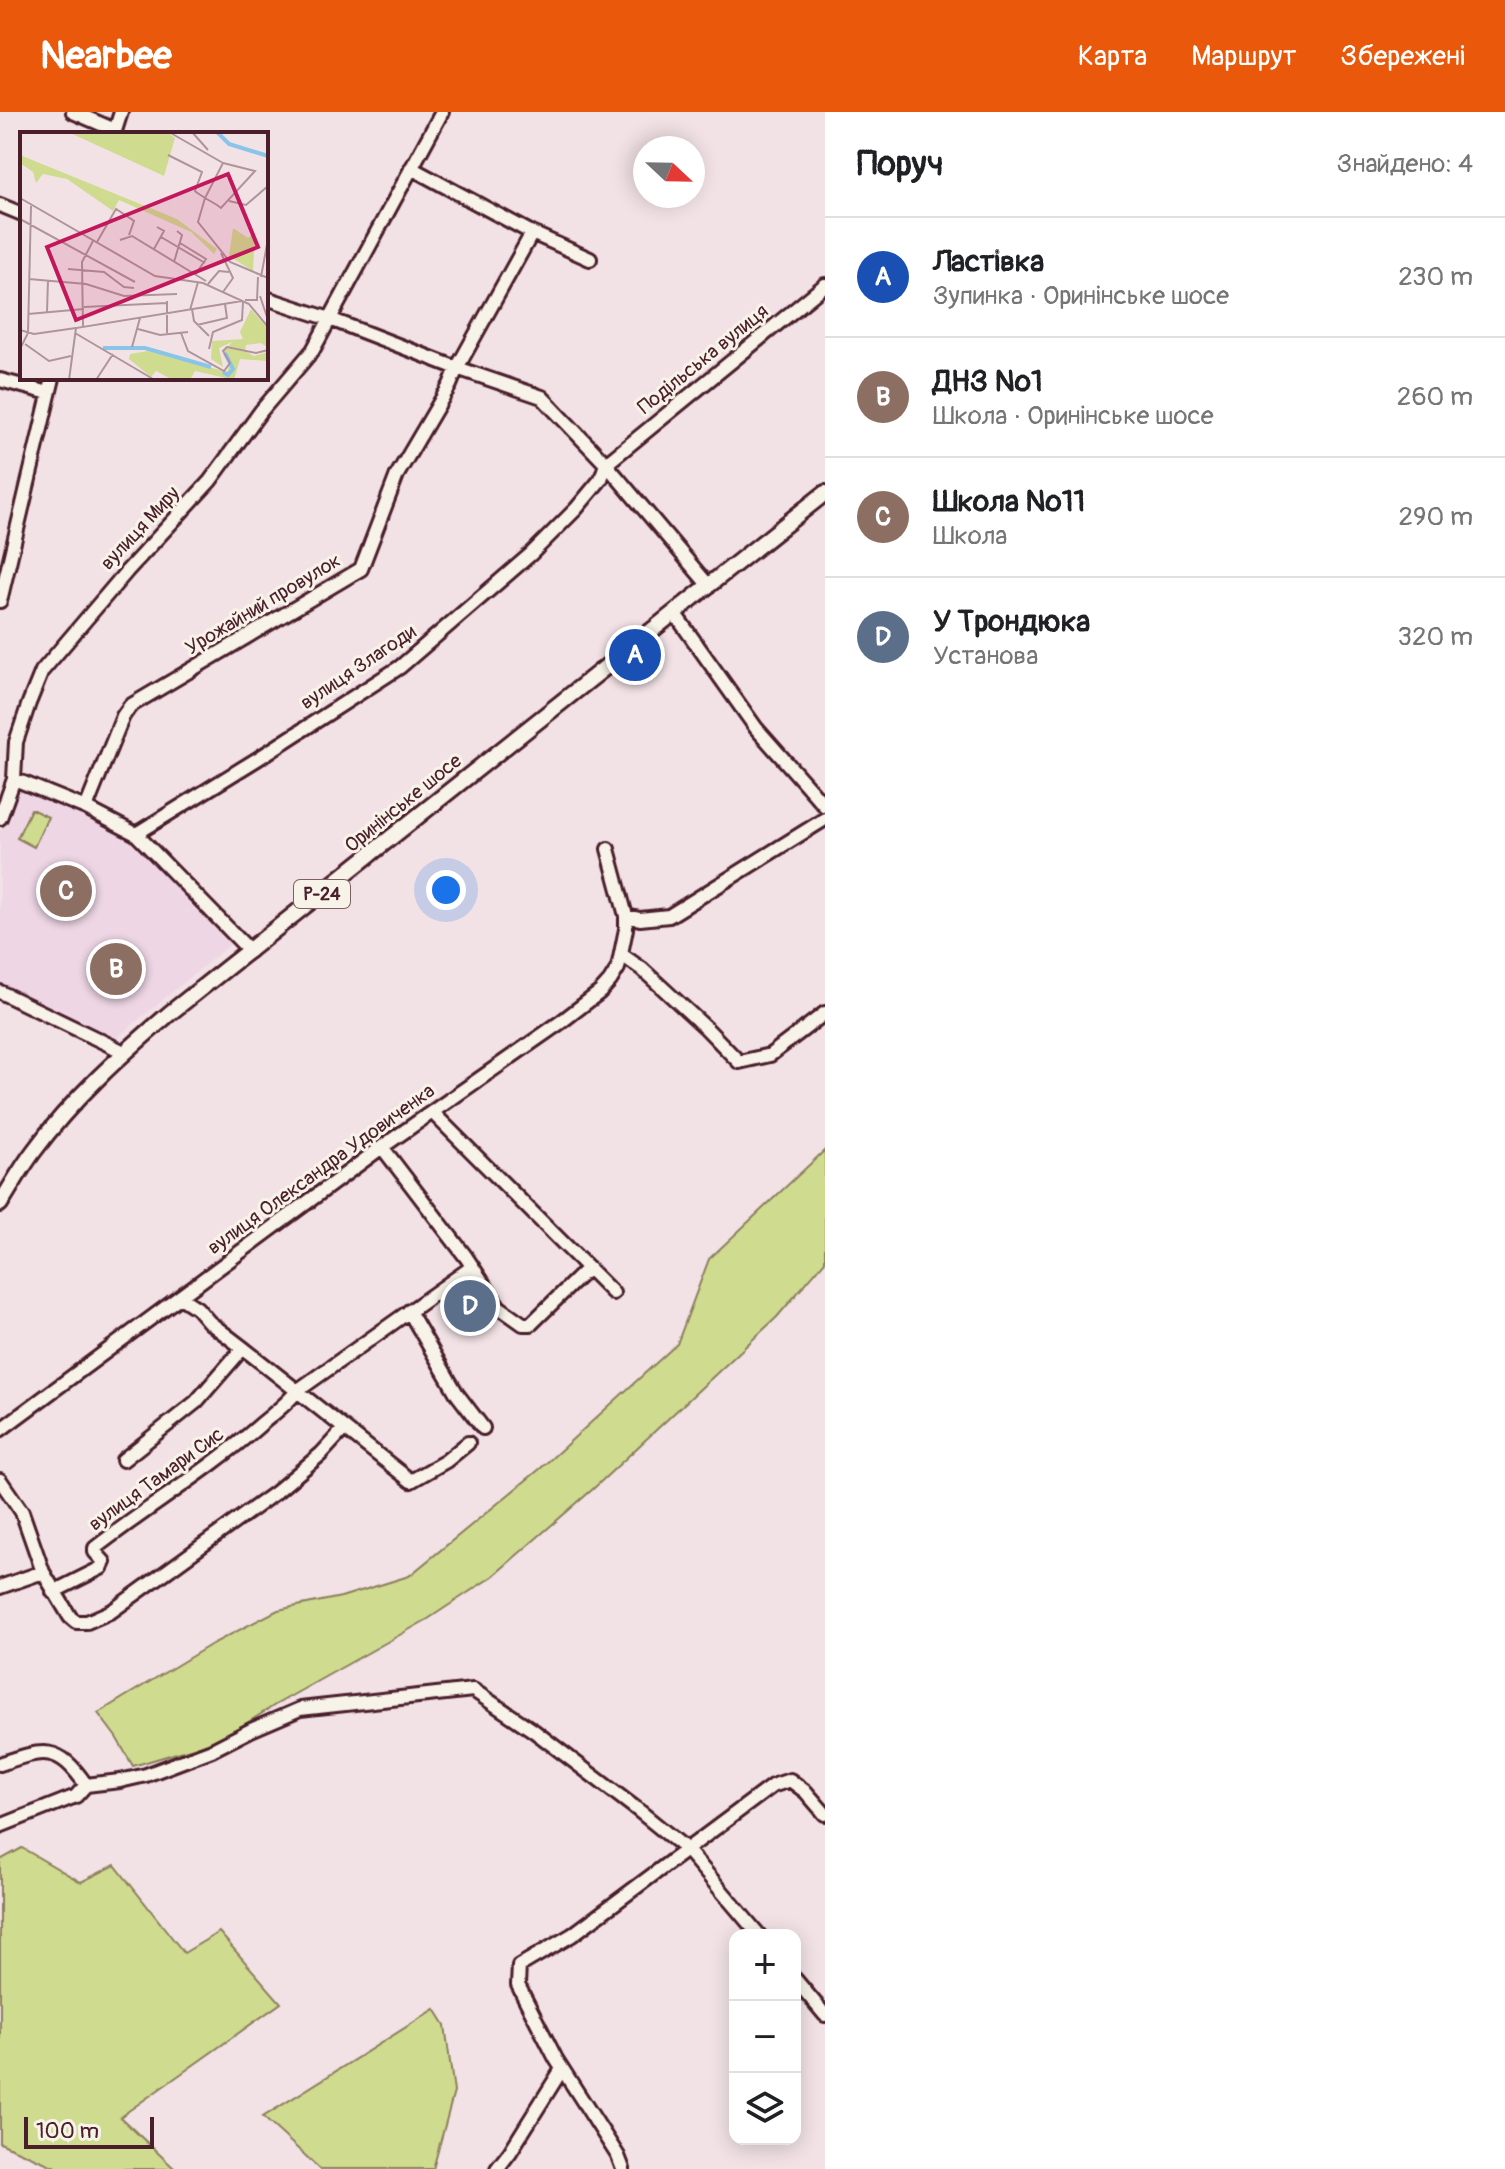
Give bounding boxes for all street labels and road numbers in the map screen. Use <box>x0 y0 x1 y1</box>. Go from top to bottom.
street label: Подільська вулиця <box>633 299 773 419</box>
street label: вулиця Миру <box>95 481 185 575</box>
street label: Урожайний провулок <box>181 548 345 660</box>
street label: вулиця Злагоди <box>295 619 421 715</box>
street label: Оринінське шосе <box>339 748 467 858</box>
road number: Р-24 <box>294 880 350 908</box>
street label: вулиця Олександра Удовиченка <box>202 1078 440 1260</box>
street label: вулиця Тамари Сис <box>84 1422 228 1536</box>

